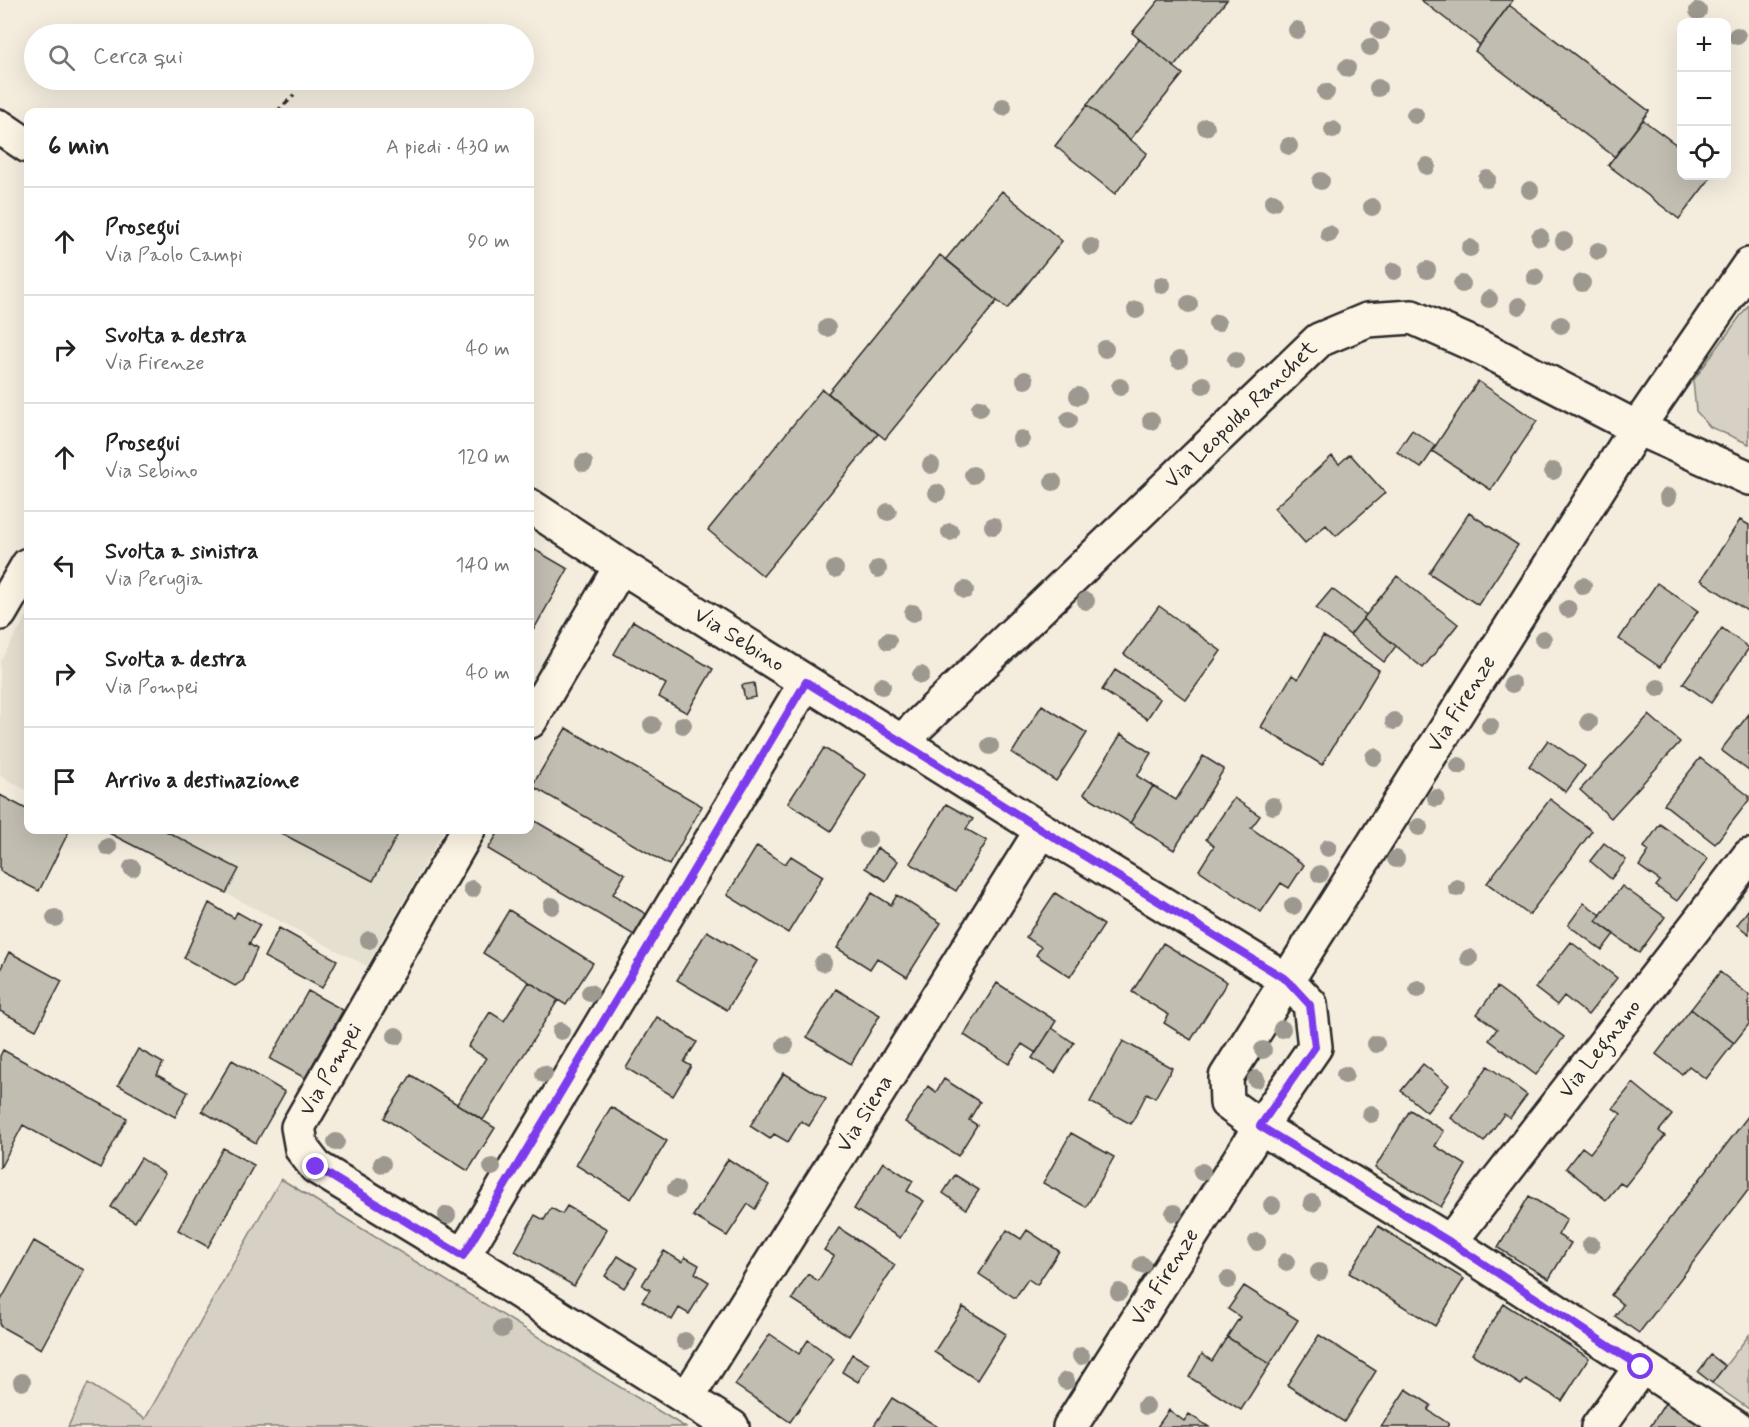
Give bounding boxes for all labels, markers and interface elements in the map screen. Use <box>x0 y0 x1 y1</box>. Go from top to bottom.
map controls <box>1677 18 1731 180</box>
button: + <box>1677 18 1731 72</box>
search box <box>24 24 534 90</box>
icon: search <box>45 41 78 74</box>
text: Cerca qui <box>93 43 183 71</box>
button: − <box>1677 72 1731 126</box>
button: locate <box>1677 126 1731 180</box>
text: 6 min <box>48 130 110 164</box>
text: A piedi · 430 m <box>386 134 510 161</box>
text: Prosegui <box>105 214 180 242</box>
icon: ahead <box>48 225 81 258</box>
text: 90 m <box>467 228 510 255</box>
text: Via Paolo Campi <box>105 242 243 269</box>
text: Svolta a destra <box>105 322 247 350</box>
icon: right <box>48 333 81 366</box>
street label: Via Leopoldo Ranchet <box>1159 335 1323 495</box>
text: 40 m <box>466 336 510 363</box>
text: Via Firenze <box>105 350 205 377</box>
text: Prosegui <box>105 430 180 458</box>
icon: ahead <box>48 441 81 474</box>
text: 120 m <box>457 444 510 471</box>
text: Via Sebino <box>105 458 198 485</box>
text: Svolta a sinistra <box>105 538 259 566</box>
icon: left <box>48 549 81 582</box>
text: 140 m <box>456 552 510 579</box>
text: Via Perugia <box>105 566 203 593</box>
street label: Via Sebino <box>688 601 790 679</box>
text: Svolta a destra <box>105 646 247 674</box>
street label: Via Firenze <box>1421 650 1503 758</box>
icon: right <box>48 657 81 690</box>
text: 40 m <box>466 660 510 687</box>
text: Via Pompei <box>105 674 198 701</box>
icon: arrive <box>48 765 81 798</box>
text: Arrivo a destinazione <box>105 767 299 795</box>
street label: Via Legnano <box>1552 994 1650 1106</box>
street label: Via Pompei <box>293 1019 369 1121</box>
street label: Via Siena <box>830 1070 900 1158</box>
route end <box>302 1153 328 1179</box>
street label: Via Firenze <box>1124 1223 1206 1331</box>
route start <box>1627 1353 1653 1379</box>

